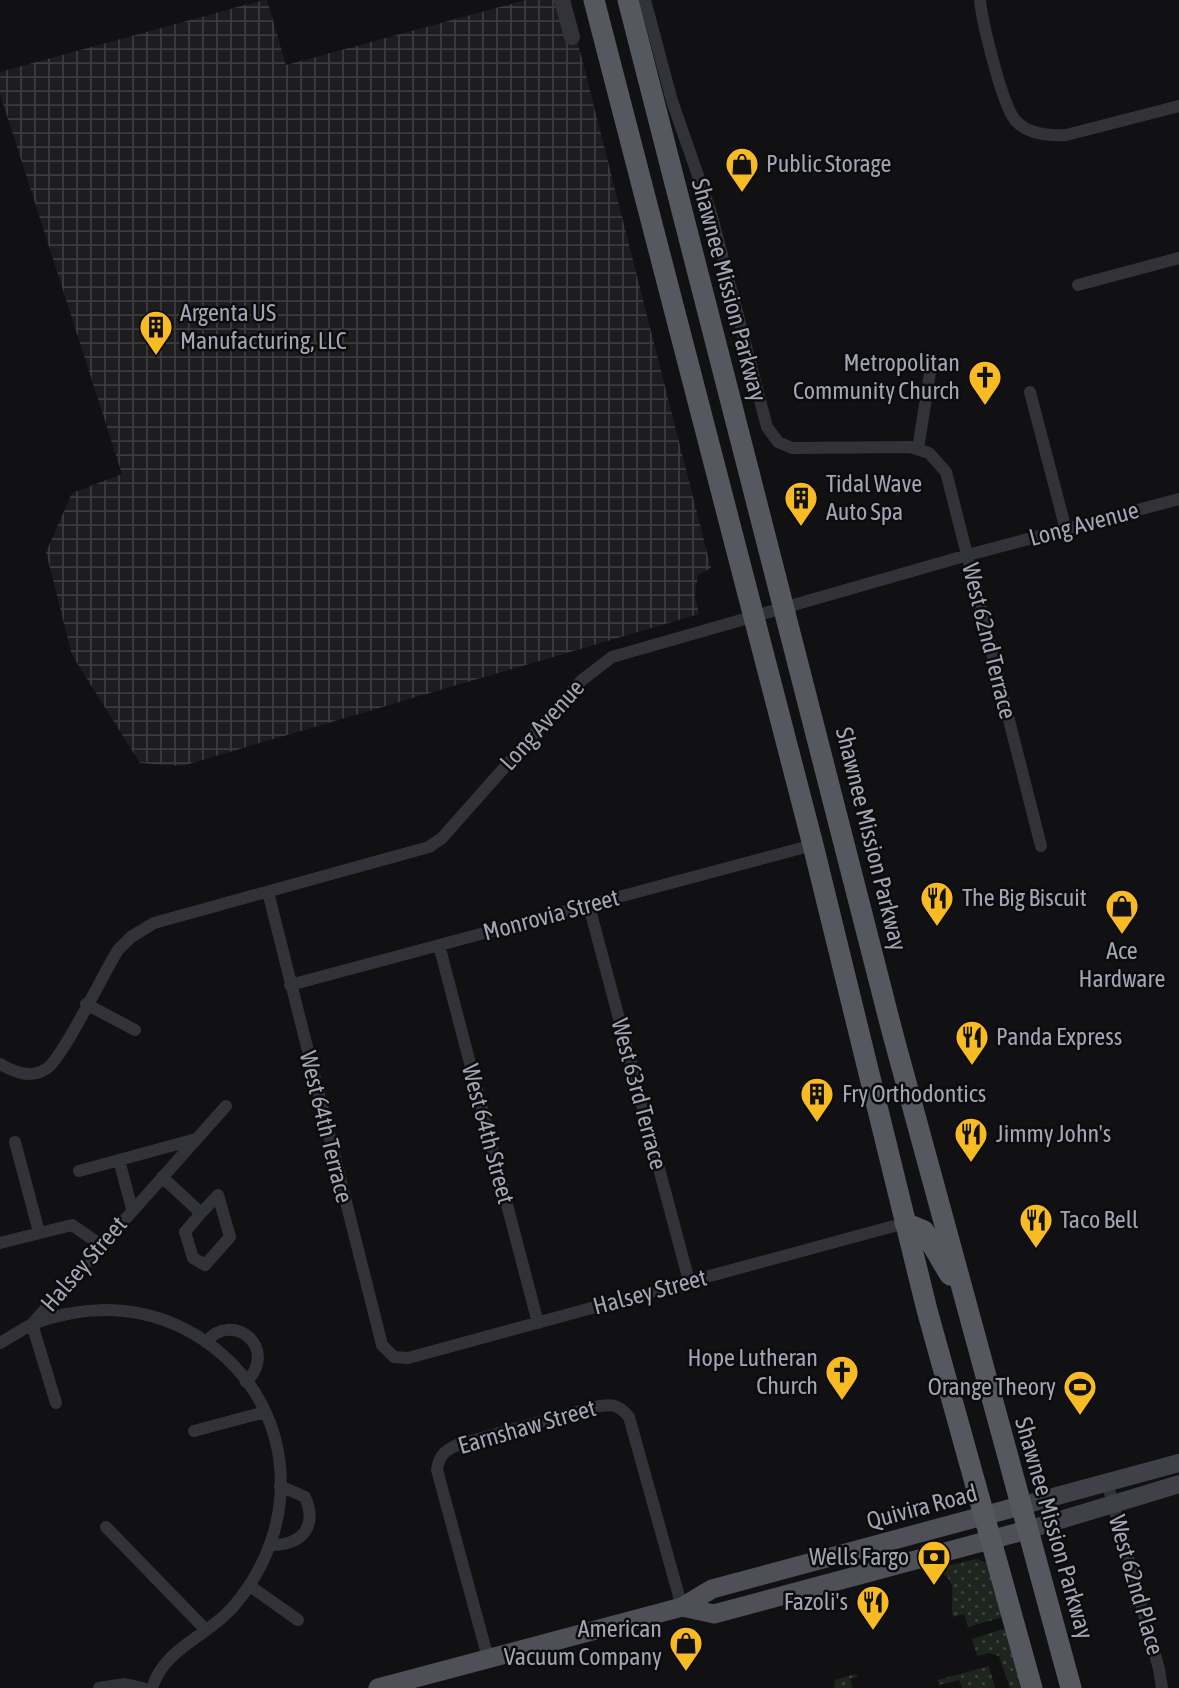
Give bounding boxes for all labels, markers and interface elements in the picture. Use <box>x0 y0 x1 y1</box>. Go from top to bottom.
shop icon: Public Storage <box>723 145 761 194</box>
place label: Public Storage <box>766 150 891 177</box>
street label: Shawnee Mission Parkway <box>687 176 772 404</box>
place label: Argenta US Manufacturing, LLC <box>180 299 347 354</box>
building icon: Argenta US Manufacturing, LLC <box>137 308 175 357</box>
place label: Metropolitan Community Church <box>793 349 960 404</box>
church icon: Metropolitan Community Church <box>966 358 1004 407</box>
place label: Tidal Wave Auto Spa <box>826 470 922 525</box>
building icon: Tidal Wave Auto Spa <box>782 479 820 528</box>
street label: Long Avenue <box>1026 496 1142 551</box>
street label: West 62nd Terrace <box>957 560 1022 722</box>
street label: Long Avenue <box>494 674 589 775</box>
street label: Shawnee Mission Parkway <box>831 724 912 953</box>
restaurant icon: The Big Biscuit <box>918 879 956 928</box>
street label: Monrovia Street <box>480 883 622 946</box>
place label: The Big Biscuit <box>962 884 1087 911</box>
shop icon: Ace Hardware <box>1103 887 1141 936</box>
place label: Ace Hardware <box>1079 937 1165 992</box>
street label: West 63rd Terrace <box>606 1015 673 1172</box>
restaurant icon: Panda Express <box>953 1018 991 1067</box>
place label: Panda Express <box>996 1023 1122 1050</box>
street label: West 64th Terrace <box>295 1048 358 1205</box>
street label: West 64th Street <box>457 1061 520 1207</box>
building icon: Fry Orthodontics <box>798 1075 836 1124</box>
place label: Fry Orthodontics <box>842 1080 986 1107</box>
restaurant icon: Jimmy John's <box>952 1115 990 1164</box>
place label: Jimmy John's <box>996 1120 1111 1147</box>
restaurant icon: Taco Bell <box>1017 1201 1055 1250</box>
place label: Taco Bell <box>1060 1206 1139 1233</box>
street label: Halsey Street <box>35 1211 132 1316</box>
street label: Halsey Street <box>590 1263 710 1320</box>
place label: Hope Lutheran Church <box>687 1344 818 1399</box>
church icon: Hope Lutheran Church <box>823 1353 861 1402</box>
sports icon: Orange Theory <box>1061 1368 1099 1417</box>
place label: Orange Theory <box>928 1373 1056 1400</box>
street label: Earnshaw Street <box>455 1394 599 1459</box>
street label: Shawnee Mission Parkway <box>1010 1414 1099 1642</box>
street label: Quivira Road <box>864 1479 980 1534</box>
street label: West 62nd Place <box>1104 1512 1169 1658</box>
bank icon: Wells Fargo <box>915 1538 953 1587</box>
place label: Wells Fargo <box>809 1543 909 1570</box>
restaurant icon: Fazoli's <box>854 1583 892 1632</box>
place label: Fazoli's <box>784 1588 848 1615</box>
place label: American Vacuum Company <box>504 1615 662 1670</box>
shop icon: American Vacuum Company <box>667 1624 705 1673</box>

